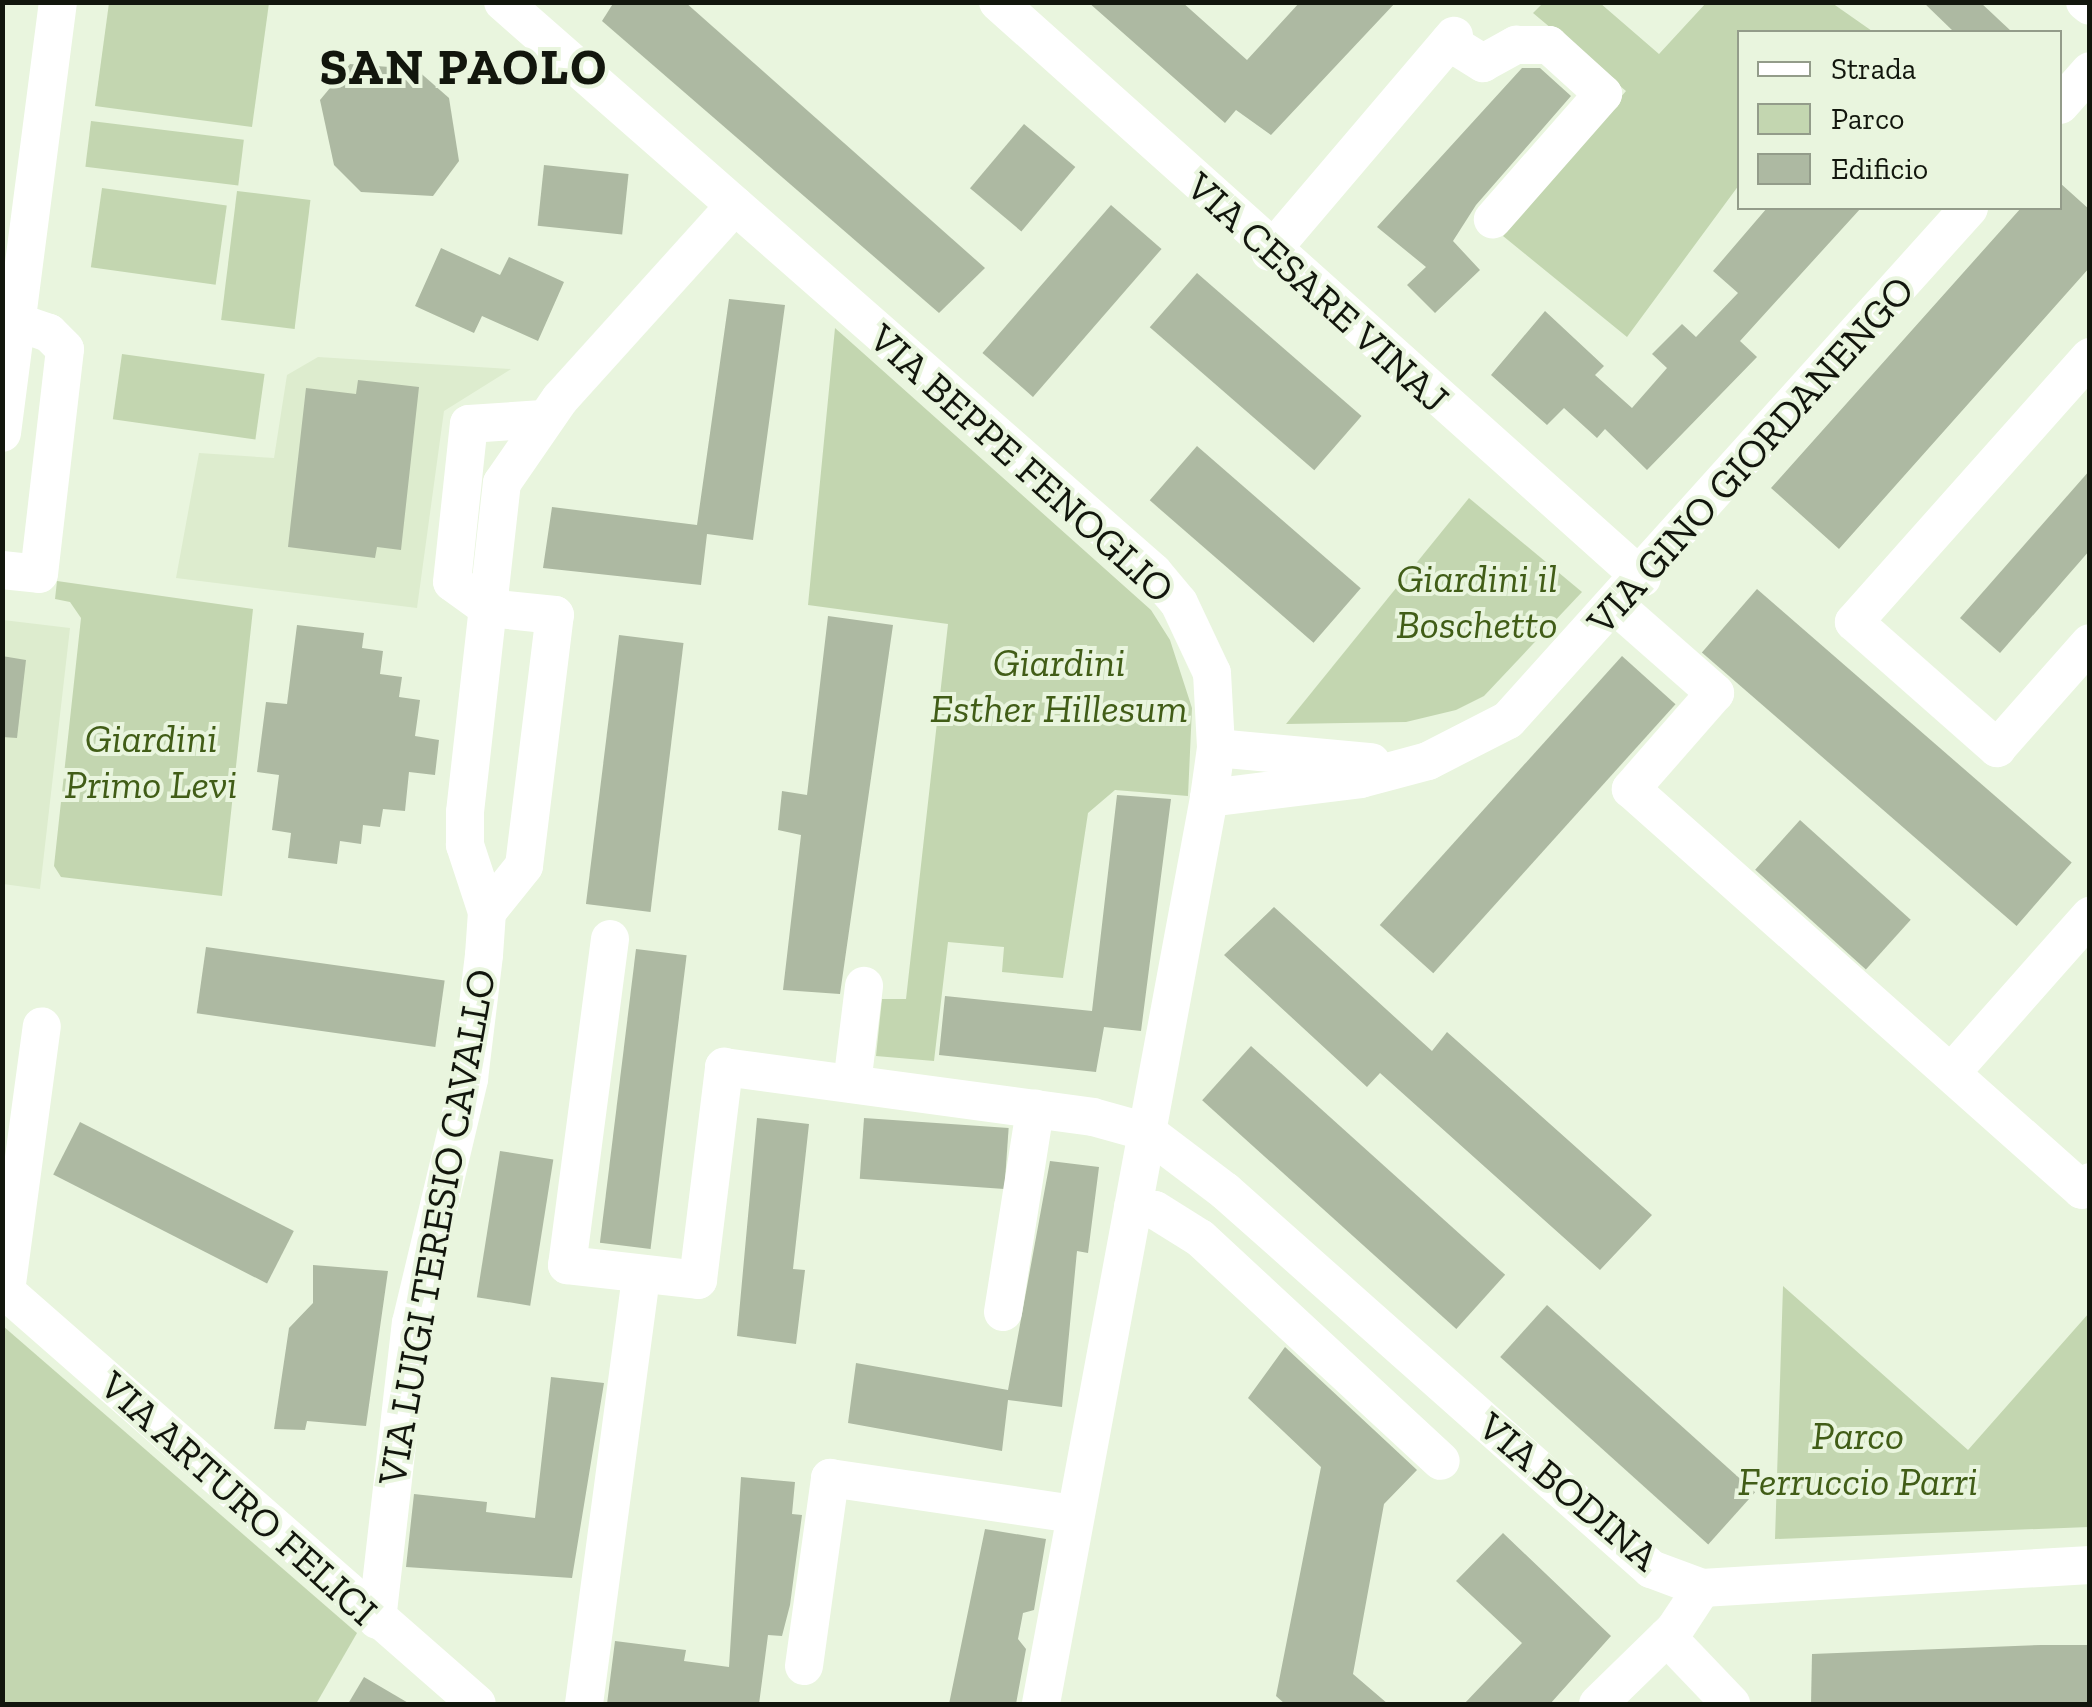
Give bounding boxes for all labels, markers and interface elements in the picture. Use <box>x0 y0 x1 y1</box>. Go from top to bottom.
legend <box>1737 30 2062 210</box>
district label: SAN PAOLO <box>319 38 609 98</box>
text: Strada <box>1831 51 1916 87</box>
text: Parco <box>1831 101 1904 137</box>
text: Edificio <box>1831 151 1928 187</box>
street label: VIA CESARE VINAJ <box>1176 161 1460 423</box>
street label: VIA GINO GIORDANENGO <box>1576 266 1924 644</box>
street label: VIA BEPPE FENOGLIO <box>859 313 1185 613</box>
park label: Giardini il Boschetto <box>1396 554 1558 648</box>
park label: Giardini Esther Hillesum <box>930 638 1188 732</box>
park label: Giardini Primo Levi <box>65 714 237 808</box>
street label: VIA LUIGI TERESIO CAVALLO <box>367 964 505 1490</box>
street label: VIA ARTURO FELICI <box>90 1360 388 1636</box>
street label: VIA BODINA <box>1469 1401 1669 1581</box>
park label: Parco Ferruccio Parri <box>1738 1411 1978 1505</box>

